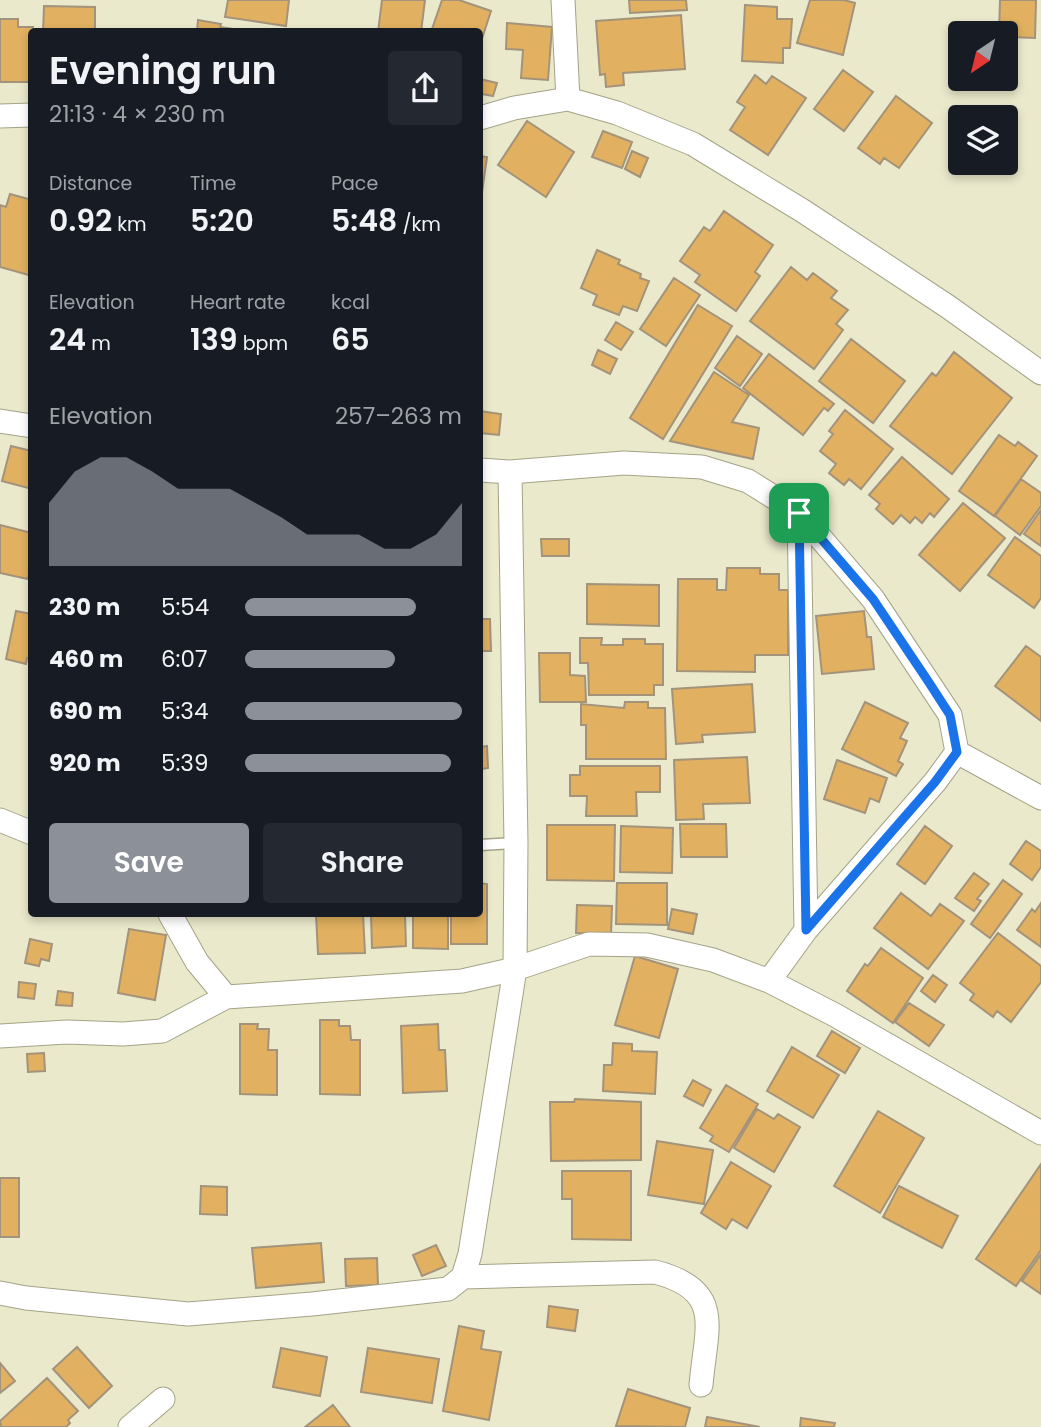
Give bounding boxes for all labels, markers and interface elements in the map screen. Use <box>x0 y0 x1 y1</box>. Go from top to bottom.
north arrow <box>948 21 1018 91</box>
map controls <box>948 21 1018 175</box>
text: Evening run <box>49 44 277 97</box>
button: share <box>388 51 462 125</box>
text: 21:13 · 4 × 230 m <box>49 98 225 130</box>
button: layers <box>948 105 1018 175</box>
text: Distance <box>49 170 132 197</box>
text: Time <box>190 170 236 197</box>
text: Pace <box>331 170 378 197</box>
text: 0.92 <box>49 199 112 242</box>
text: 5:20 <box>190 199 254 242</box>
text: 5:48 <box>331 199 397 242</box>
text: km <box>112 211 147 238</box>
text: /km <box>397 211 441 238</box>
text: Elevation <box>49 289 135 316</box>
text: Heart rate <box>190 289 285 316</box>
text: kcal <box>331 289 370 316</box>
text: 24 <box>49 318 86 361</box>
text: 139 <box>190 318 238 361</box>
text: 65 <box>331 318 370 361</box>
text: m <box>86 330 111 357</box>
text: bpm <box>238 330 288 357</box>
text: Elevation <box>49 400 153 432</box>
text: 257–263 m <box>335 400 462 432</box>
pin <box>769 483 829 543</box>
icon: arrive <box>780 494 818 532</box>
text: 230 m <box>49 591 120 623</box>
text: 5:54 <box>161 591 209 623</box>
text: 460 m <box>49 643 123 675</box>
text: 6:07 <box>161 643 208 675</box>
text: 690 m <box>49 695 122 727</box>
text: 5:34 <box>161 695 208 727</box>
text: 920 m <box>49 747 121 779</box>
text: 5:39 <box>161 747 208 779</box>
button: Save <box>49 823 249 903</box>
button: Share <box>263 823 462 903</box>

